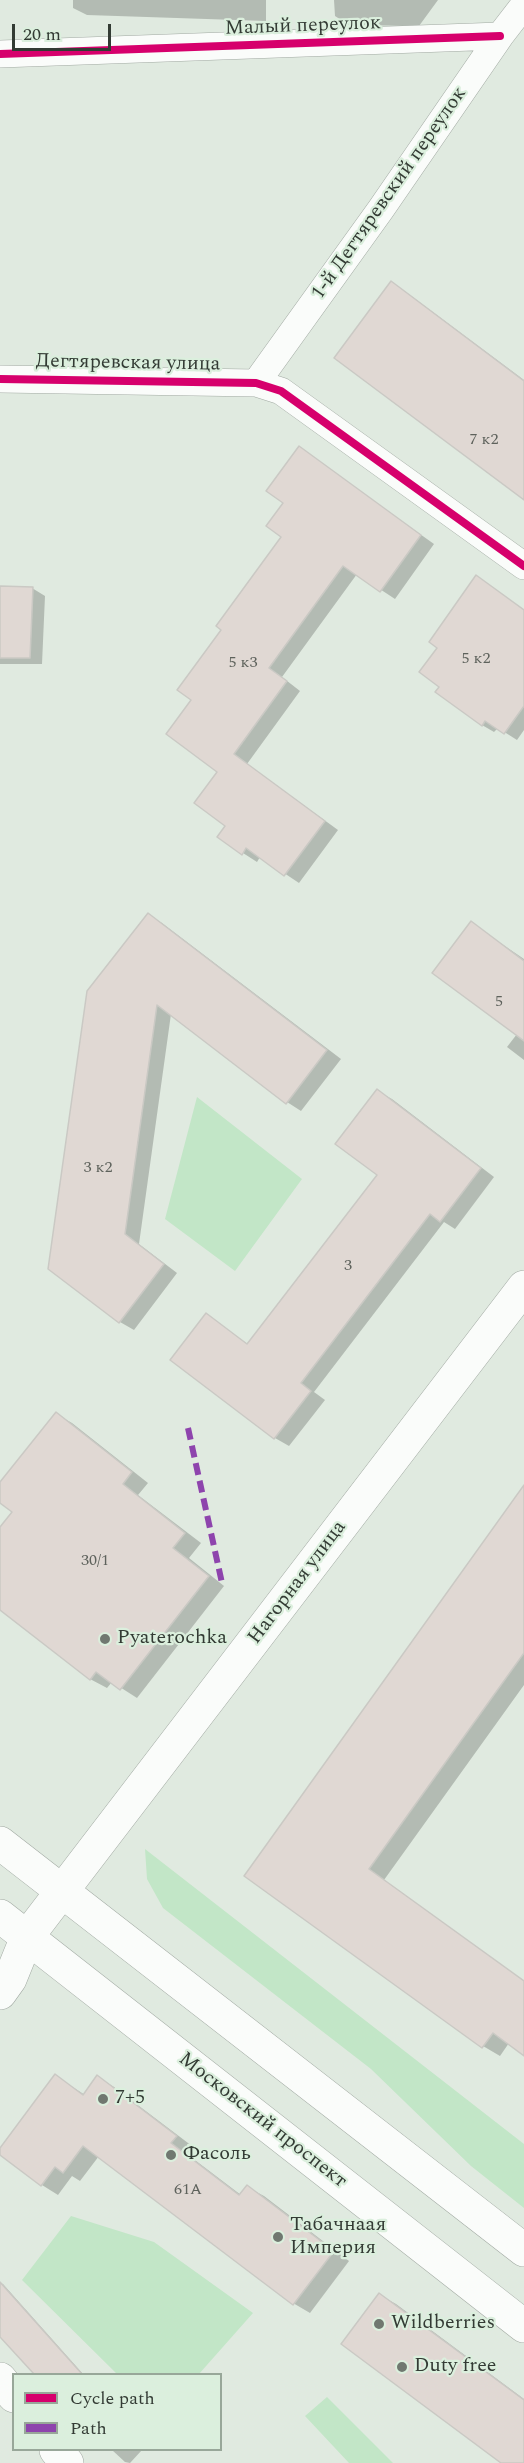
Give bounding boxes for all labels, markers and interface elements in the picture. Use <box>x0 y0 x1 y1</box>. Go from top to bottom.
scale bar <box>15 12 114 50</box>
street label: Малый переулок <box>225 12 381 42</box>
text: 20 m <box>23 21 61 48</box>
street label: 1-й Дегтяревский переулок <box>307 83 473 305</box>
street label: Дегтяревская улица <box>35 350 221 378</box>
house number: 7 к2 <box>470 431 498 451</box>
house number: 5 к2 <box>462 650 490 670</box>
house number: 5 к3 <box>229 654 257 674</box>
house number: 5 <box>495 993 503 1013</box>
house number: 3 к2 <box>84 1159 112 1179</box>
house number: 3 <box>344 1257 352 1277</box>
street label: Нагорная улица <box>244 1517 352 1649</box>
house number: 30/1 <box>81 1552 109 1572</box>
place label: Pyaterochka <box>117 1627 227 1651</box>
marker: Pyaterochka <box>98 1632 112 1646</box>
street label: Московский проспект <box>173 2048 351 2194</box>
place label: 7+5 <box>115 2087 145 2111</box>
marker: 7+5 <box>96 2092 110 2106</box>
place label: Фасоль <box>183 2143 251 2167</box>
marker: Фасоль <box>164 2148 178 2162</box>
house number: 61А <box>174 2181 202 2201</box>
place label: Табачнаая Империя <box>290 2214 386 2261</box>
marker: Табачнаая Империя <box>271 2230 285 2244</box>
place label: Wildberries <box>391 2312 495 2336</box>
marker: Wildberries <box>372 2317 386 2331</box>
place label: Duty free <box>414 2355 497 2379</box>
marker: Duty free <box>395 2360 409 2374</box>
legend <box>12 2373 222 2451</box>
text: Cycle path <box>70 2385 155 2412</box>
text: Path <box>70 2415 107 2442</box>

